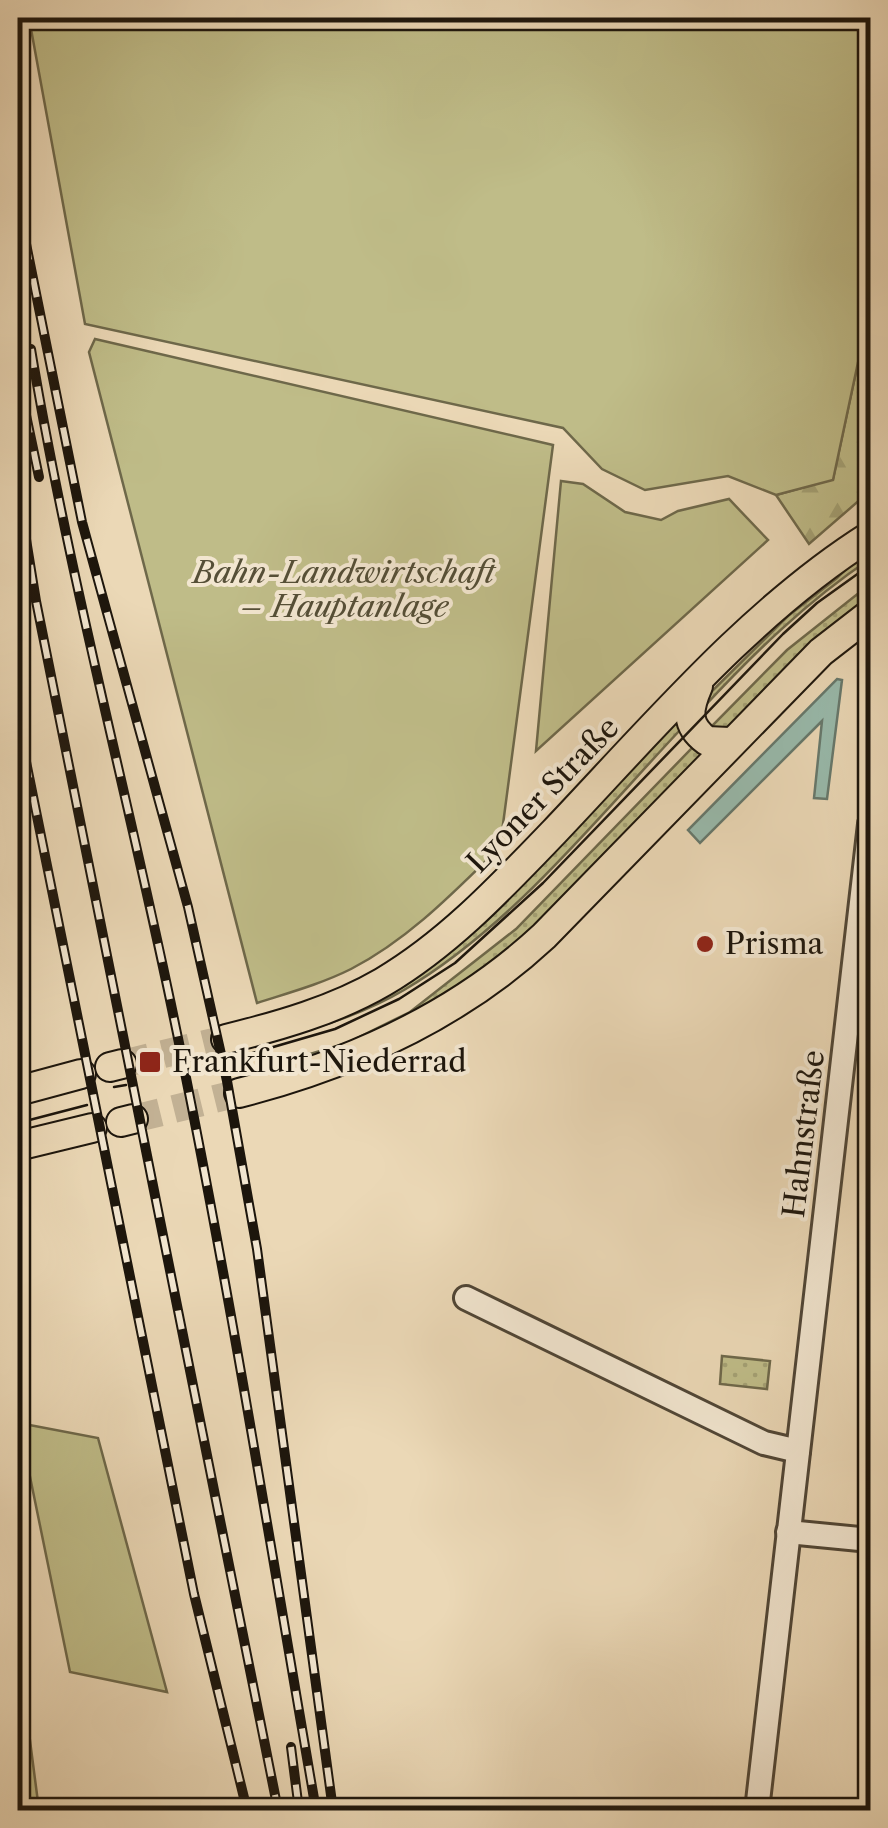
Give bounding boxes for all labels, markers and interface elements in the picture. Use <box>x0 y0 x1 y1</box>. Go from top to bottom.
park label: Bahn-Landwirtschaft – Hauptanlage <box>191 554 497 625</box>
street label: Lyoner Straße <box>459 709 626 880</box>
place label: Prisma <box>725 925 824 962</box>
marker: Prisma <box>694 933 716 955</box>
place label: Frankfurt-Niederrad <box>172 1043 466 1080</box>
street label: Hahnstraße <box>775 1048 832 1220</box>
marker: Frankfurt-Niederrad <box>137 1049 163 1075</box>

